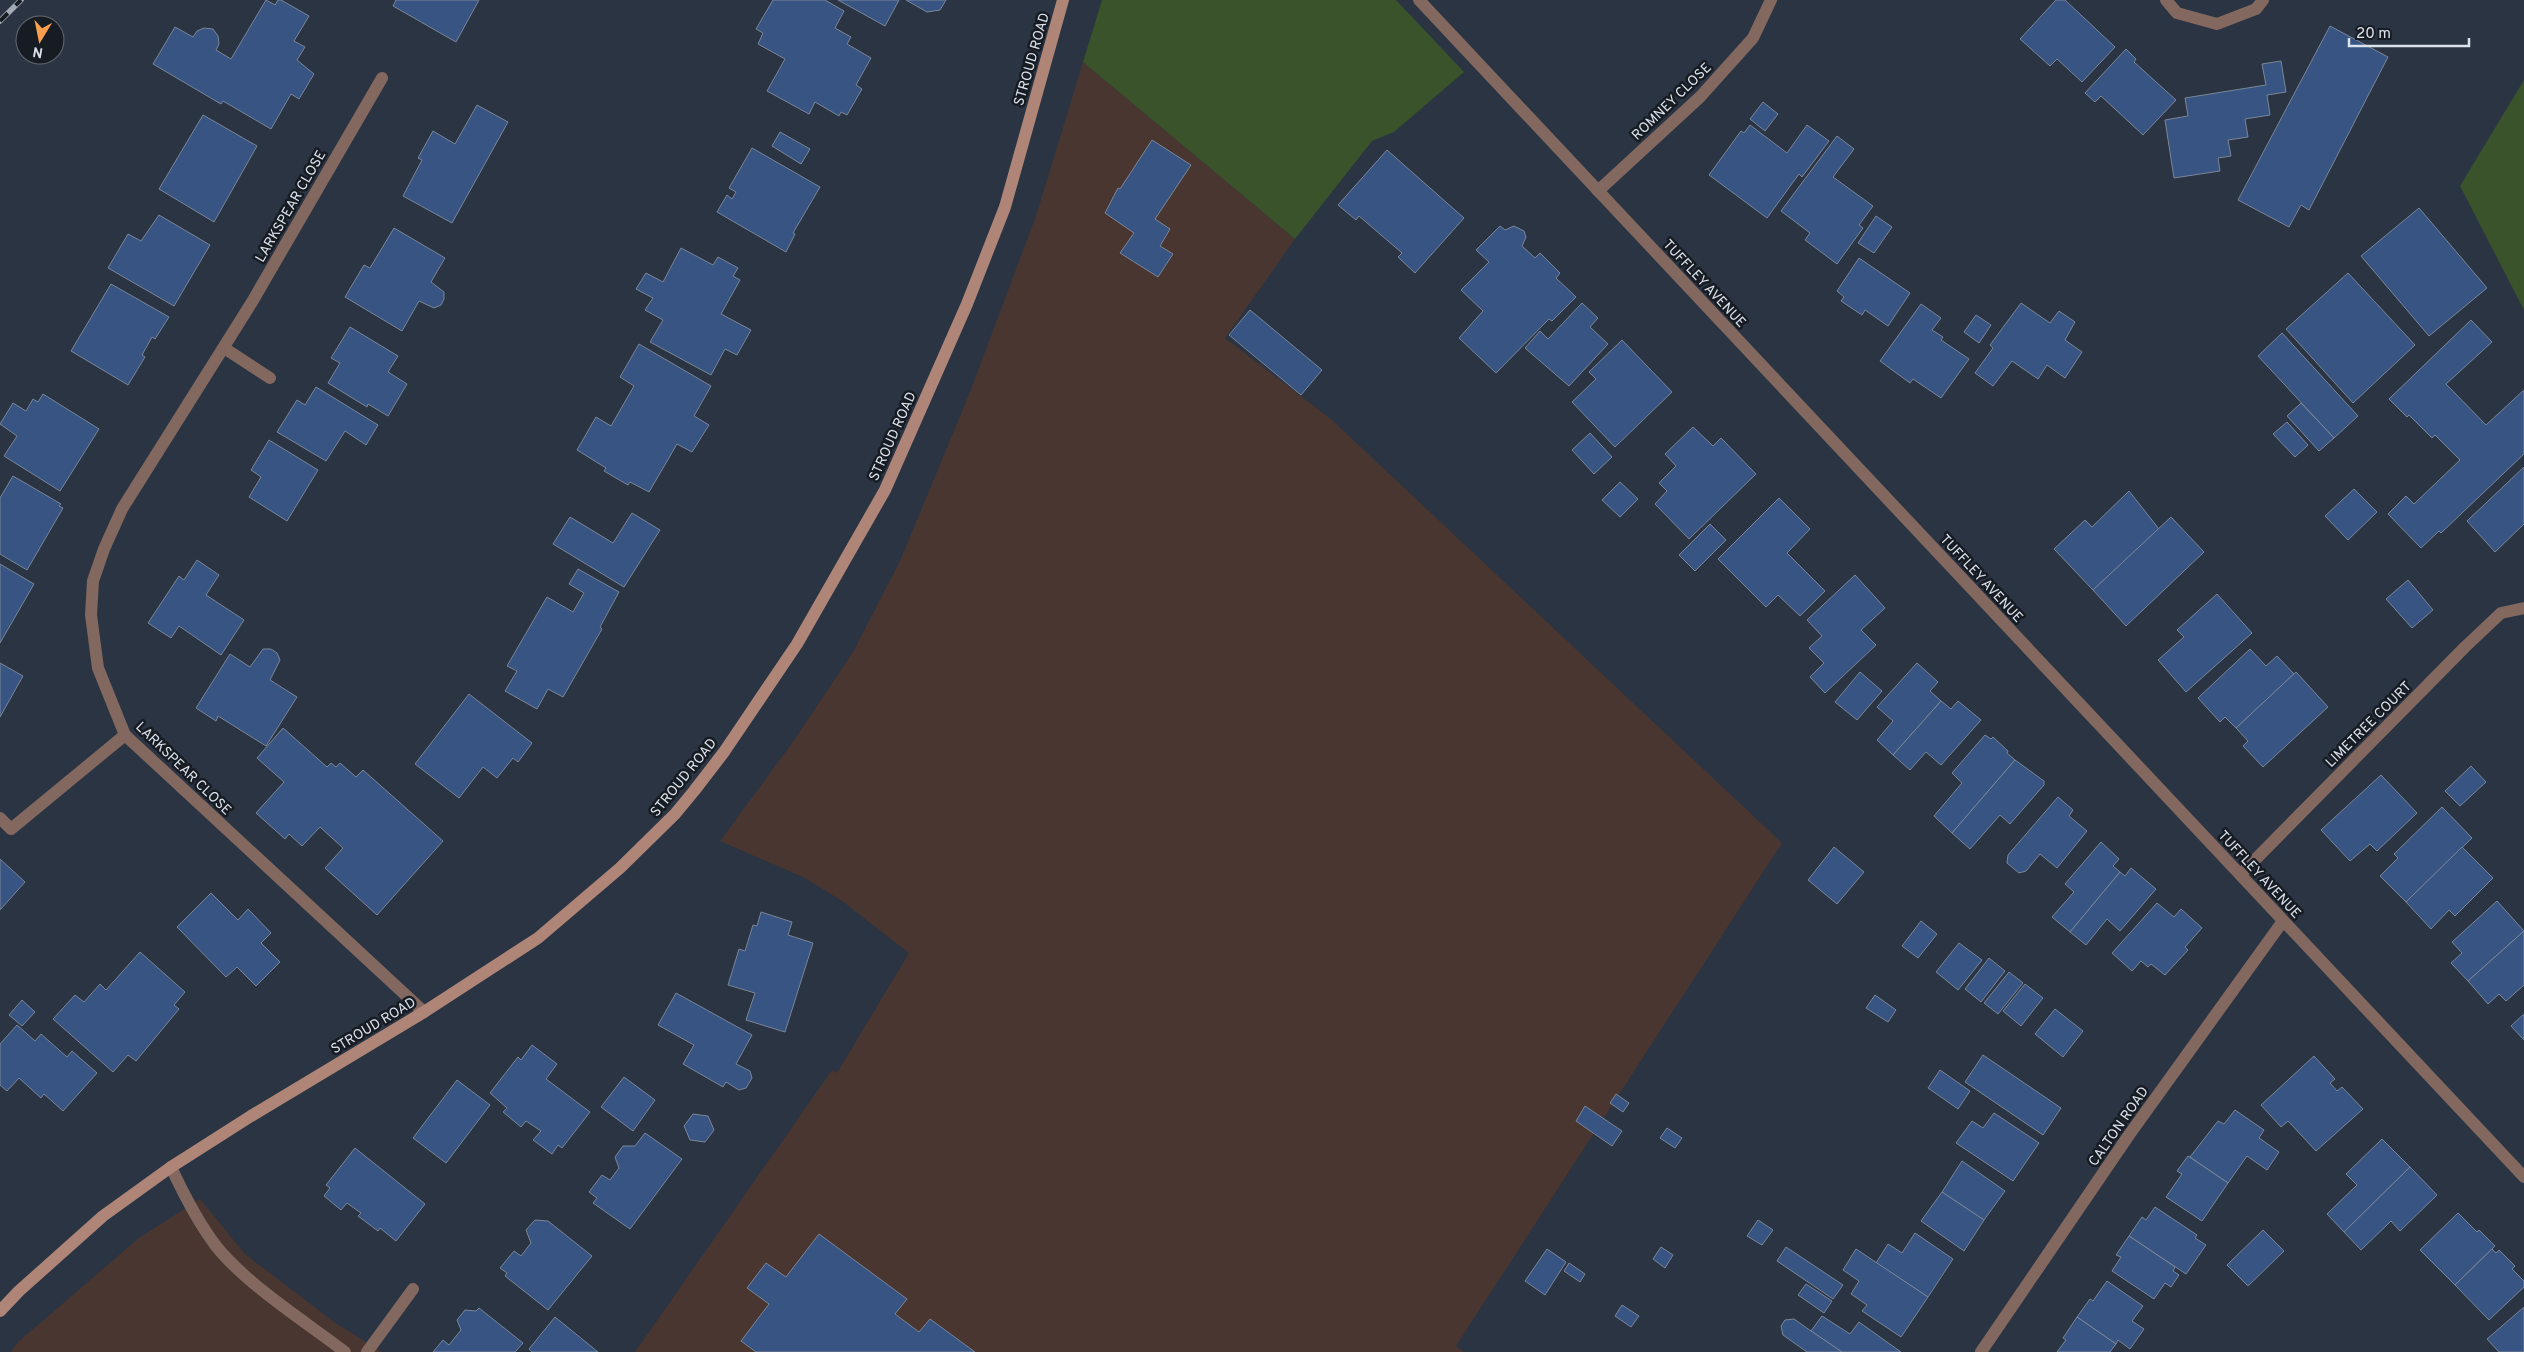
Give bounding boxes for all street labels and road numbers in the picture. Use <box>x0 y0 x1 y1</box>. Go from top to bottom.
street label: STROUD ROAD <box>1011 11 1054 108</box>
street label: ROMNEY CLOSE <box>1629 60 1715 144</box>
street label: LARKSPEAR CLOSE <box>252 148 330 266</box>
street label: TUFFLEY AVENUE <box>1659 237 1749 332</box>
street label: STROUD ROAD <box>866 389 921 484</box>
street label: TUFFLEY AVENUE <box>1936 532 2026 627</box>
street label: LIMETREE COURT <box>2323 679 2416 772</box>
street label: LARKSPEAR CLOSE <box>131 719 234 819</box>
street label: STROUD ROAD <box>647 735 721 821</box>
street label: TUFFLEY AVENUE <box>2214 828 2304 923</box>
street label: STROUD ROAD <box>328 994 419 1058</box>
street label: CALTON ROAD <box>2086 1084 2153 1170</box>

